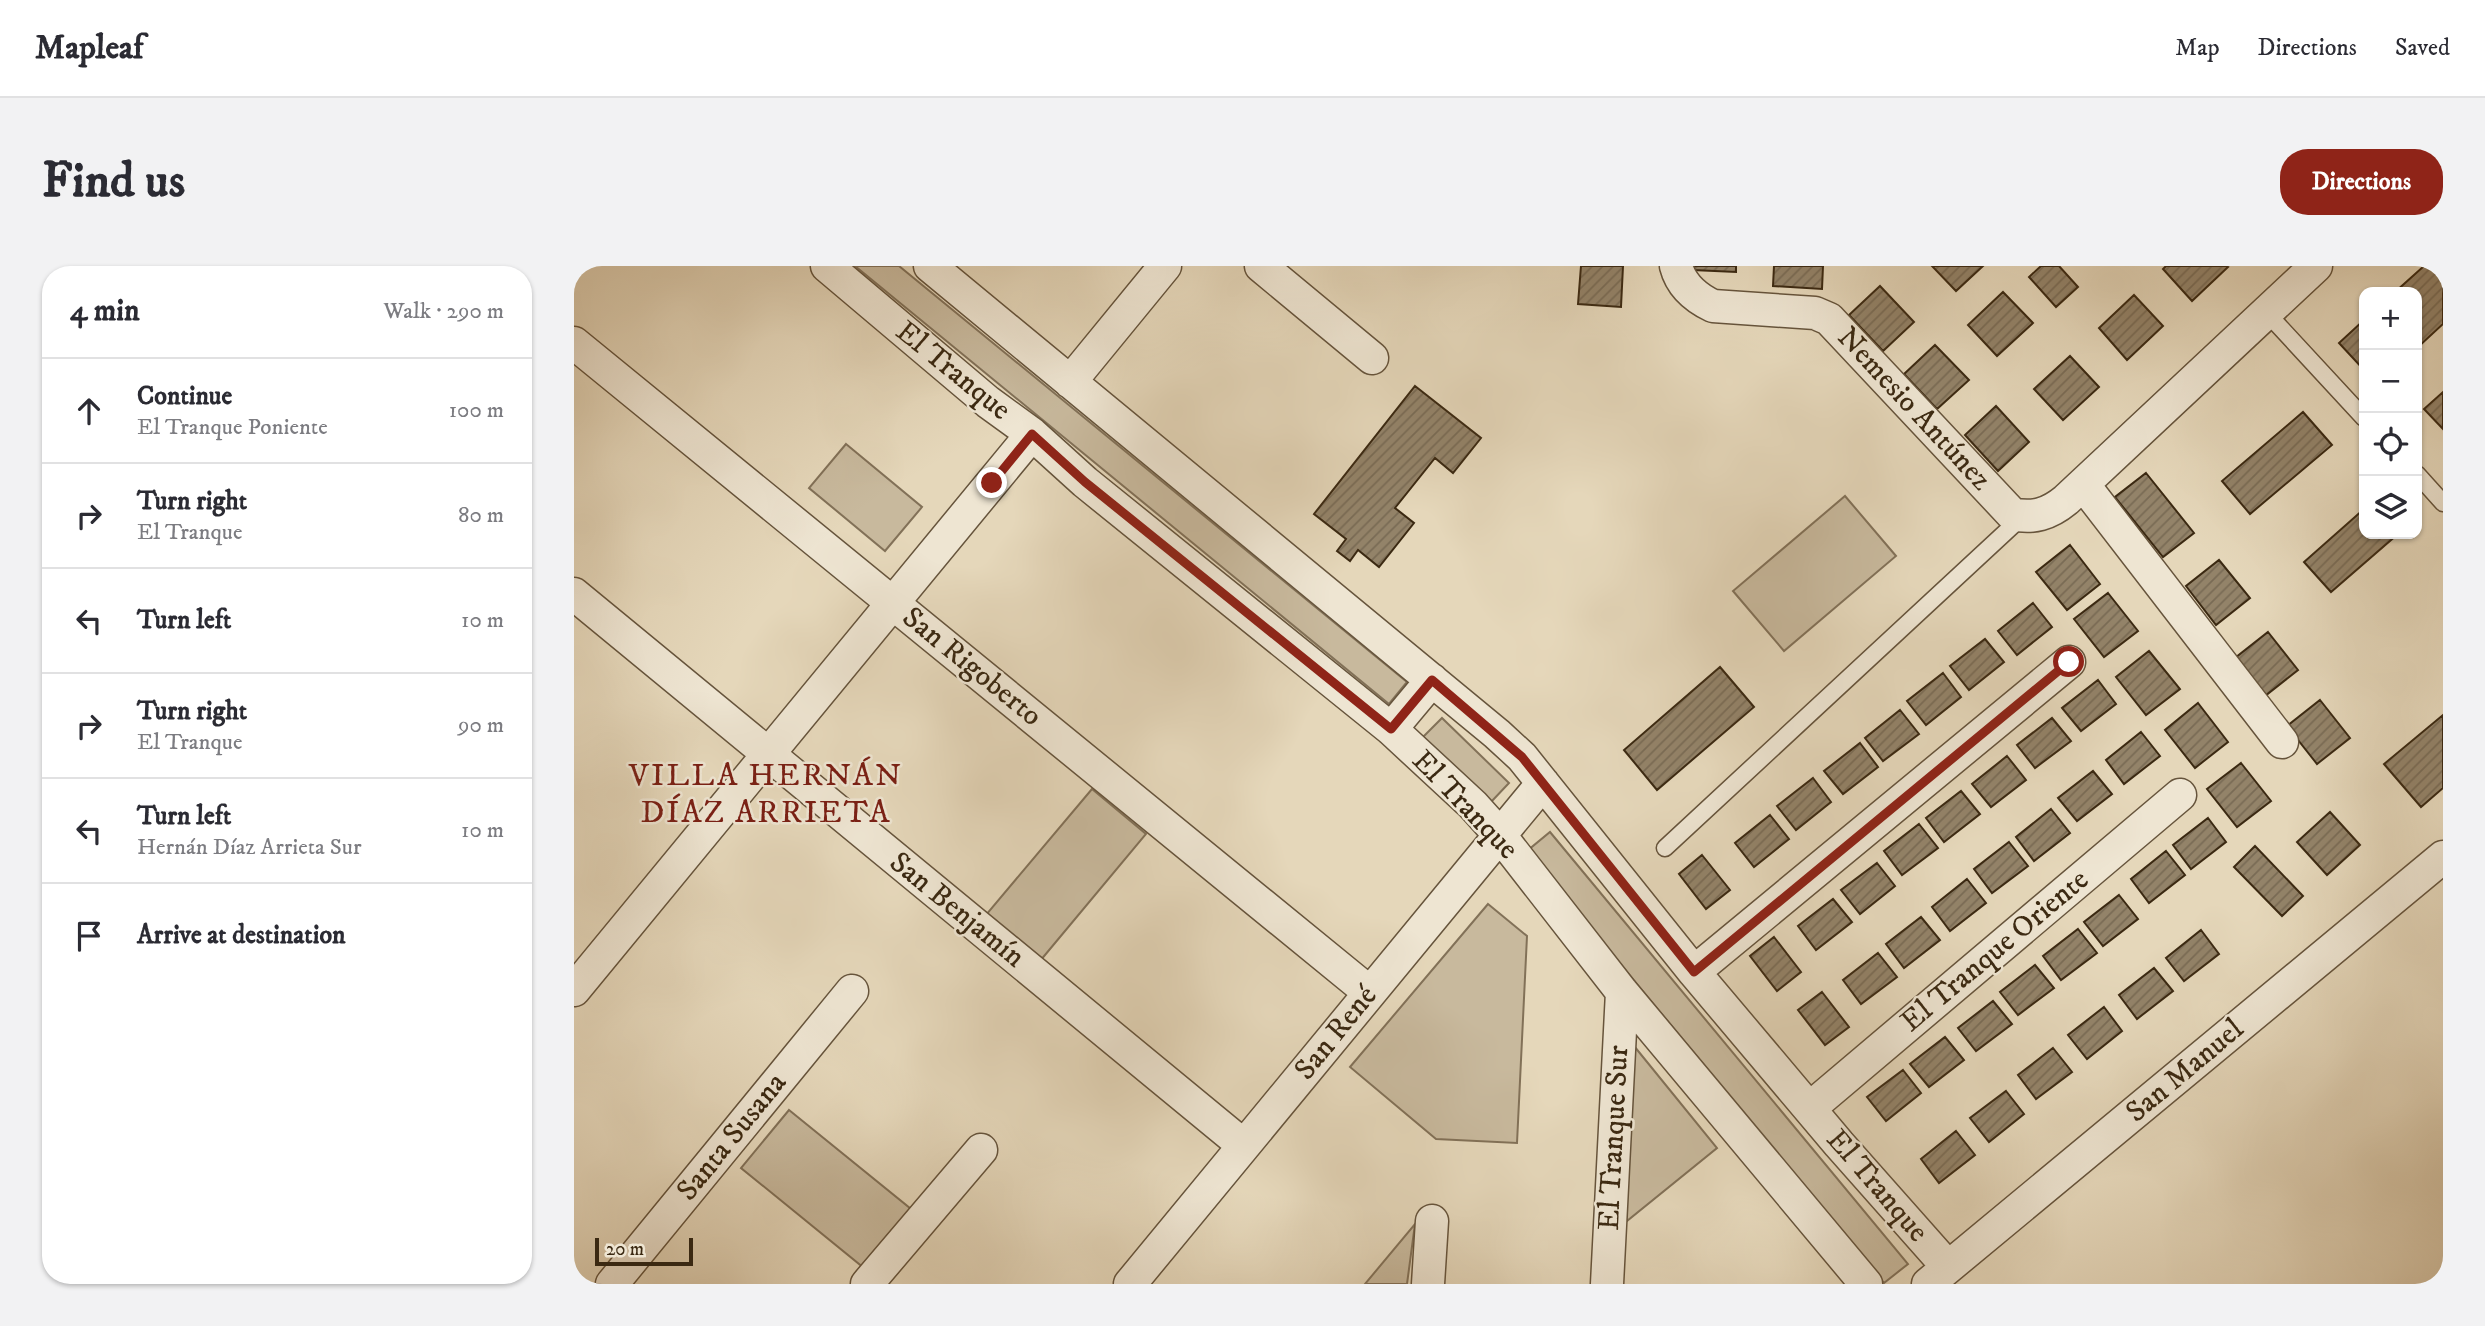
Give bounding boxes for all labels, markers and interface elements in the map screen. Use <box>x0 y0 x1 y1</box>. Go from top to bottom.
text: Mapleaf <box>35 28 144 69</box>
text: Map <box>2175 33 2220 63</box>
text: Directions <box>2258 33 2357 63</box>
text: Saved <box>2395 33 2450 63</box>
button: Directions <box>2280 149 2443 215</box>
text: Find us <box>42 151 185 213</box>
map controls <box>2359 287 2422 539</box>
button: + <box>2359 287 2422 350</box>
text: 4 min <box>70 293 140 330</box>
text: Walk · 290 m <box>383 297 504 326</box>
street label: El Tranque <box>888 313 1018 429</box>
street label: Nemesio Antúnez <box>1829 320 1999 498</box>
button: − <box>2359 350 2422 413</box>
text: Continue <box>137 380 232 413</box>
icon: ahead <box>70 392 108 430</box>
text: 100 m <box>449 396 504 425</box>
text: El Tranque Poniente <box>137 413 328 442</box>
button: locate <box>2359 413 2422 476</box>
route end <box>976 467 1007 498</box>
button: layers <box>2359 476 2422 539</box>
text: Turn right <box>137 485 247 518</box>
icon: right <box>70 497 108 535</box>
text: 80 m <box>458 501 504 530</box>
text: El Tranque <box>137 518 242 547</box>
street label: San Rigoberto <box>895 599 1049 735</box>
icon: left <box>70 602 108 640</box>
text: Turn left <box>137 604 231 637</box>
text: 10 m <box>461 606 504 635</box>
route start <box>2053 646 2084 677</box>
text: Turn right <box>137 695 247 728</box>
icon: right <box>70 707 108 745</box>
text: 90 m <box>458 711 504 740</box>
text: El Tranque <box>137 728 242 757</box>
street label: El Tranque <box>1404 743 1526 867</box>
district label: VILLA HERNÁN DÍAZ ARRIETA <box>628 756 903 833</box>
text: Turn left <box>137 800 231 833</box>
icon: left <box>70 812 108 850</box>
text: 10 m <box>461 816 504 845</box>
text: Hernán Díaz Arrieta Sur <box>137 833 362 862</box>
street label: San Benjamín <box>882 844 1032 976</box>
street label: El Tranque Oriente <box>1893 862 2097 1040</box>
icon: arrive <box>70 917 108 955</box>
text: Arrive at destination <box>137 919 346 952</box>
street label: San René <box>1287 978 1386 1088</box>
street label: San Manuel <box>2119 1011 2251 1131</box>
street label: El Tranque Sur <box>1591 1044 1637 1232</box>
street label: Santa Susana <box>669 1065 795 1209</box>
street label: El Tranque <box>1818 1122 1936 1250</box>
scale bar <box>595 1235 693 1267</box>
text: 20 m <box>606 1238 644 1261</box>

